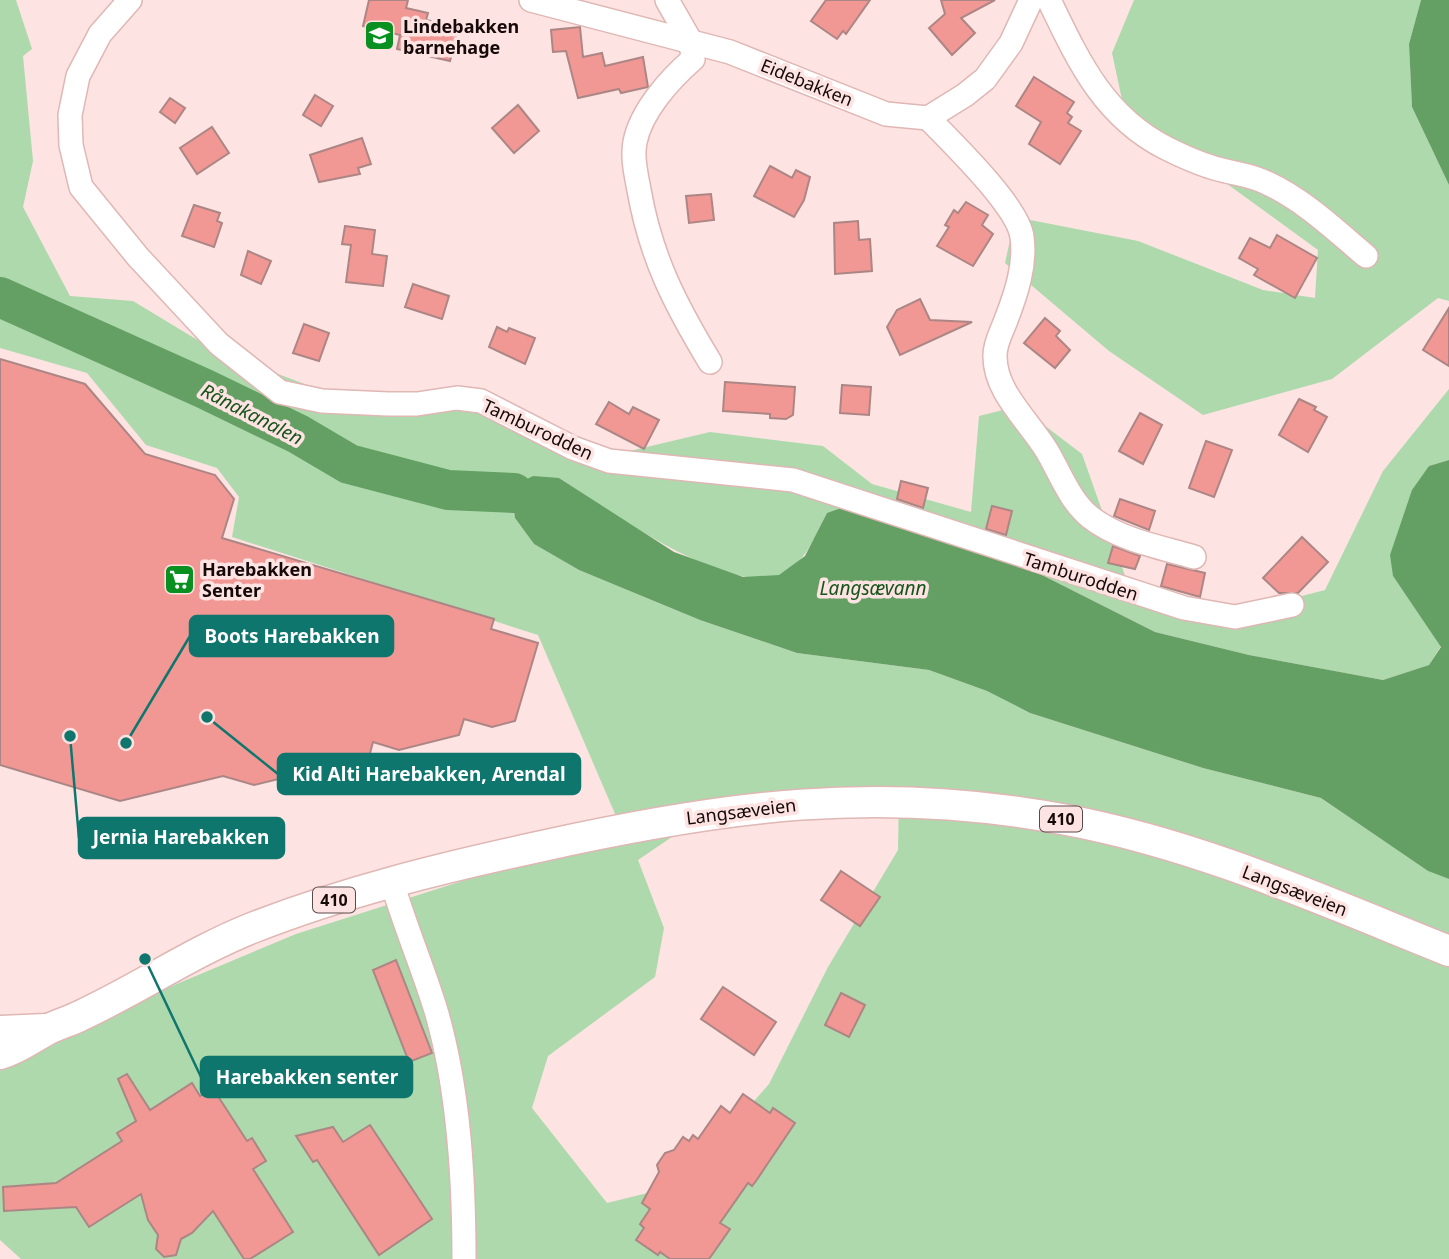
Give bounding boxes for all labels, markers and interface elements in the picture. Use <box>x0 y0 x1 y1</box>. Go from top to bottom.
place label: Lindebakken barnehage <box>403 14 519 59</box>
school or university icon: Lindebakken barnehage <box>363 19 397 53</box>
street label: Eidebakken <box>757 53 857 111</box>
water label: Rånakanalen <box>197 377 307 451</box>
street label: Tamburodden <box>479 393 597 465</box>
street label: Tamburodden <box>1021 546 1141 606</box>
place label: Harebakken Senter <box>202 557 312 602</box>
supermarket icon: Harebakken Senter <box>162 562 196 596</box>
water label: Langsævann <box>820 575 926 601</box>
callout: Boots Harebakken <box>190 616 393 656</box>
text: Boots Harebakken <box>204 623 380 649</box>
callout: Kid Alti Harebakken, Arendal <box>278 754 580 794</box>
text: Kid Alti Harebakken, Arendal <box>292 761 566 787</box>
street label: Langsæveien <box>685 792 797 830</box>
road number: 410 <box>1040 806 1082 832</box>
callout: Jernia Harebakken <box>79 818 284 858</box>
text: Jernia Harebakken <box>91 824 269 850</box>
street label: Langsæveien <box>1239 859 1351 921</box>
road number: 410 <box>313 888 355 912</box>
callout: Harebakken senter <box>201 1057 412 1097</box>
text: Harebakken senter <box>216 1064 399 1090</box>

